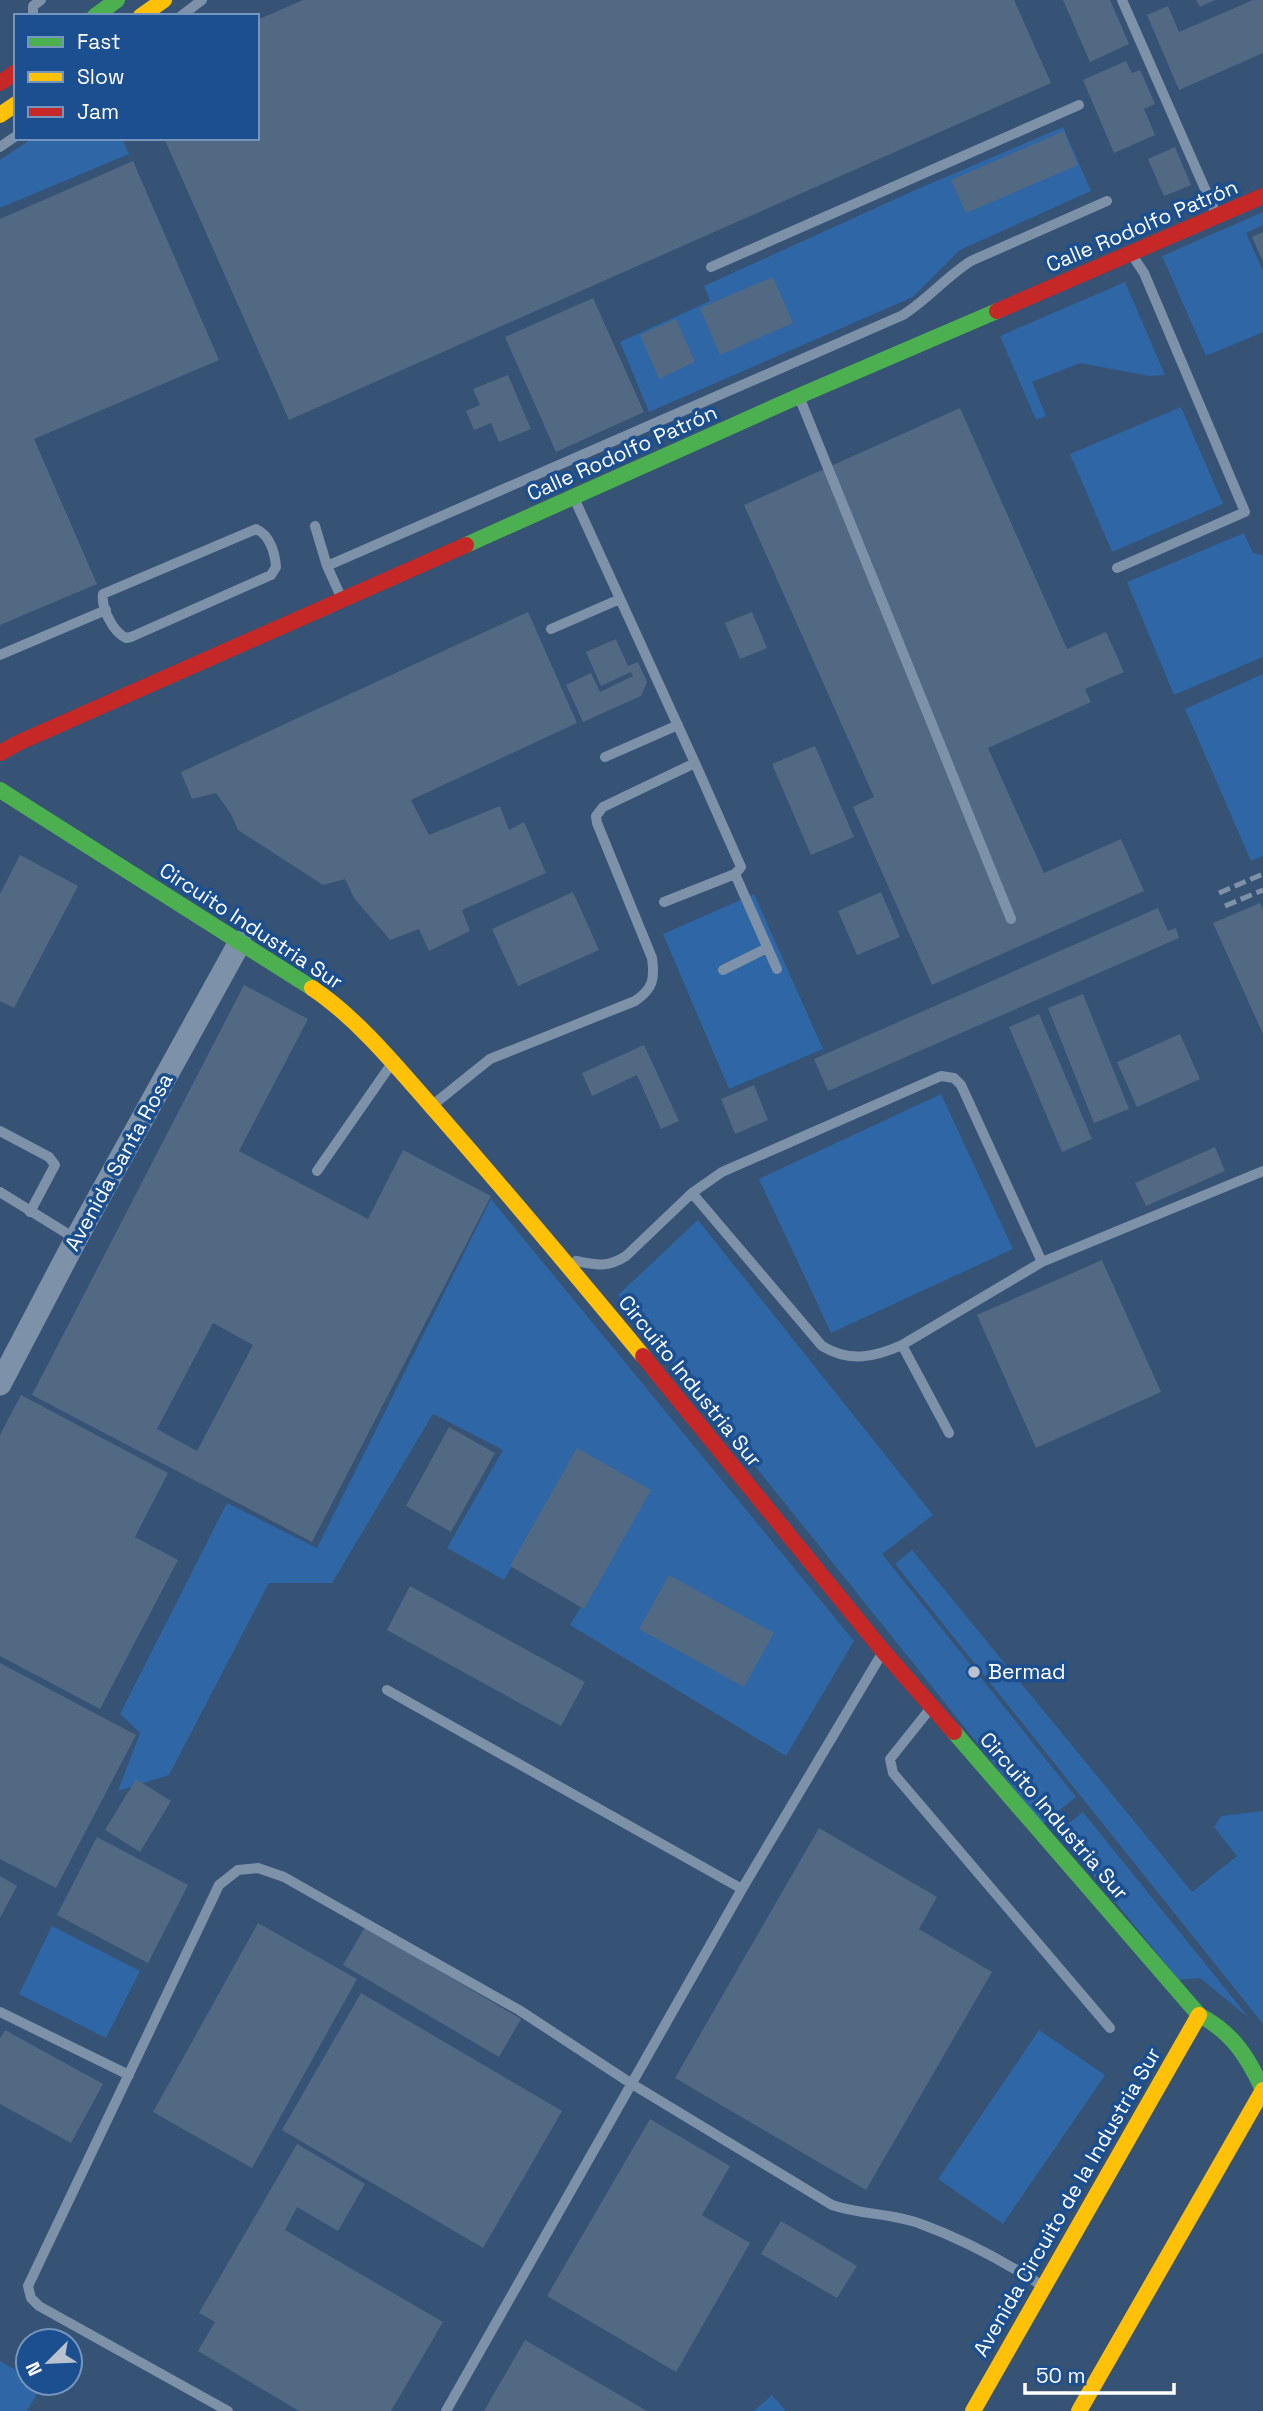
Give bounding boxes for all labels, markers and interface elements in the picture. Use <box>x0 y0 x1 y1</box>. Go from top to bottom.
legend <box>14 14 259 140</box>
text: Fast <box>77 28 121 55</box>
text: Slow <box>77 63 125 90</box>
text: Jam <box>77 98 119 125</box>
street label: Calle Rodolfo Patrón <box>1042 173 1242 278</box>
street label: Calle Rodolfo Patrón <box>522 398 721 507</box>
street label: Circuito Industria Sur <box>154 856 348 995</box>
street label: Avenida Santa Rosa <box>58 1068 179 1255</box>
street label: Circuito Industria Sur <box>613 1289 768 1472</box>
place label: Bermad <box>988 1658 1066 1685</box>
marker: Bermad <box>966 1664 982 1680</box>
street label: Circuito Industria Sur <box>974 1726 1135 1905</box>
street label: Avenida Circuito de la Industria Sur <box>967 2042 1166 2361</box>
north arrow <box>14 2327 84 2397</box>
scale bar <box>1025 2352 1174 2396</box>
text: N <box>20 2358 48 2380</box>
text: 50 m <box>1036 2362 1086 2389</box>

